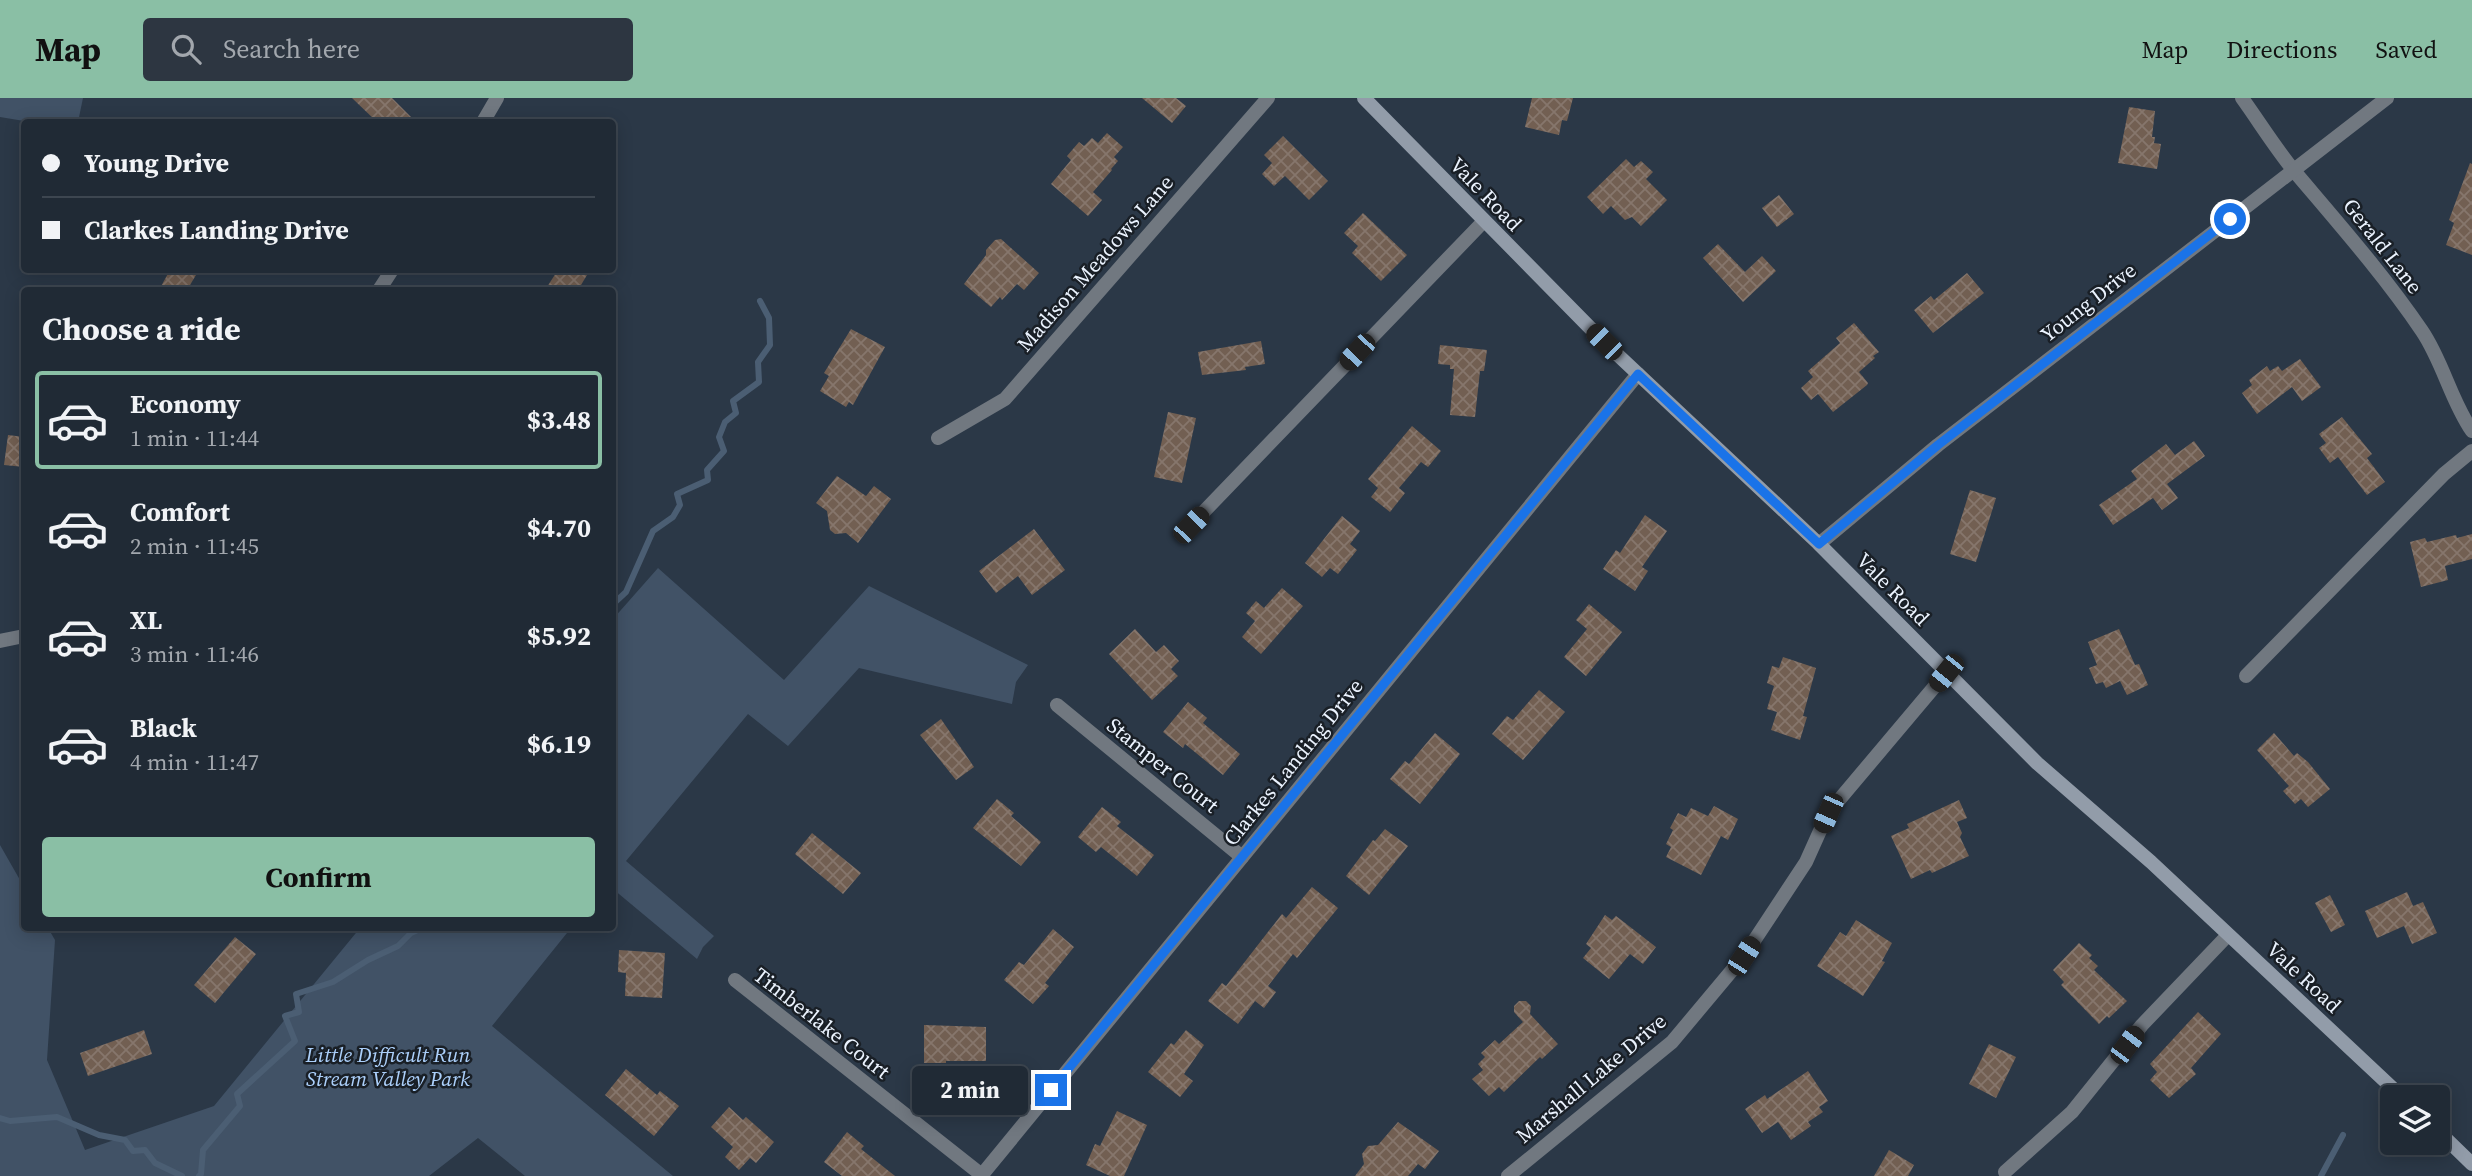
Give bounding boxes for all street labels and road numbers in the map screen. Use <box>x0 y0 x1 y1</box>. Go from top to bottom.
street label: Vale Road <box>1443 151 1529 237</box>
street label: Madison Meadows Lane <box>1010 169 1180 357</box>
street label: Gerald Lane <box>2336 192 2430 300</box>
street label: Young Drive <box>2034 255 2142 349</box>
street label: Vale Road <box>1850 546 1936 632</box>
street label: Clarkes Landing Drive <box>1216 672 1370 852</box>
street label: Stamper Court <box>1101 711 1225 819</box>
street label: Vale Road <box>2260 935 2348 1019</box>
street label: Timberlake Court <box>748 961 896 1086</box>
street label: Marshall Lake Drive <box>1510 1006 1672 1150</box>

